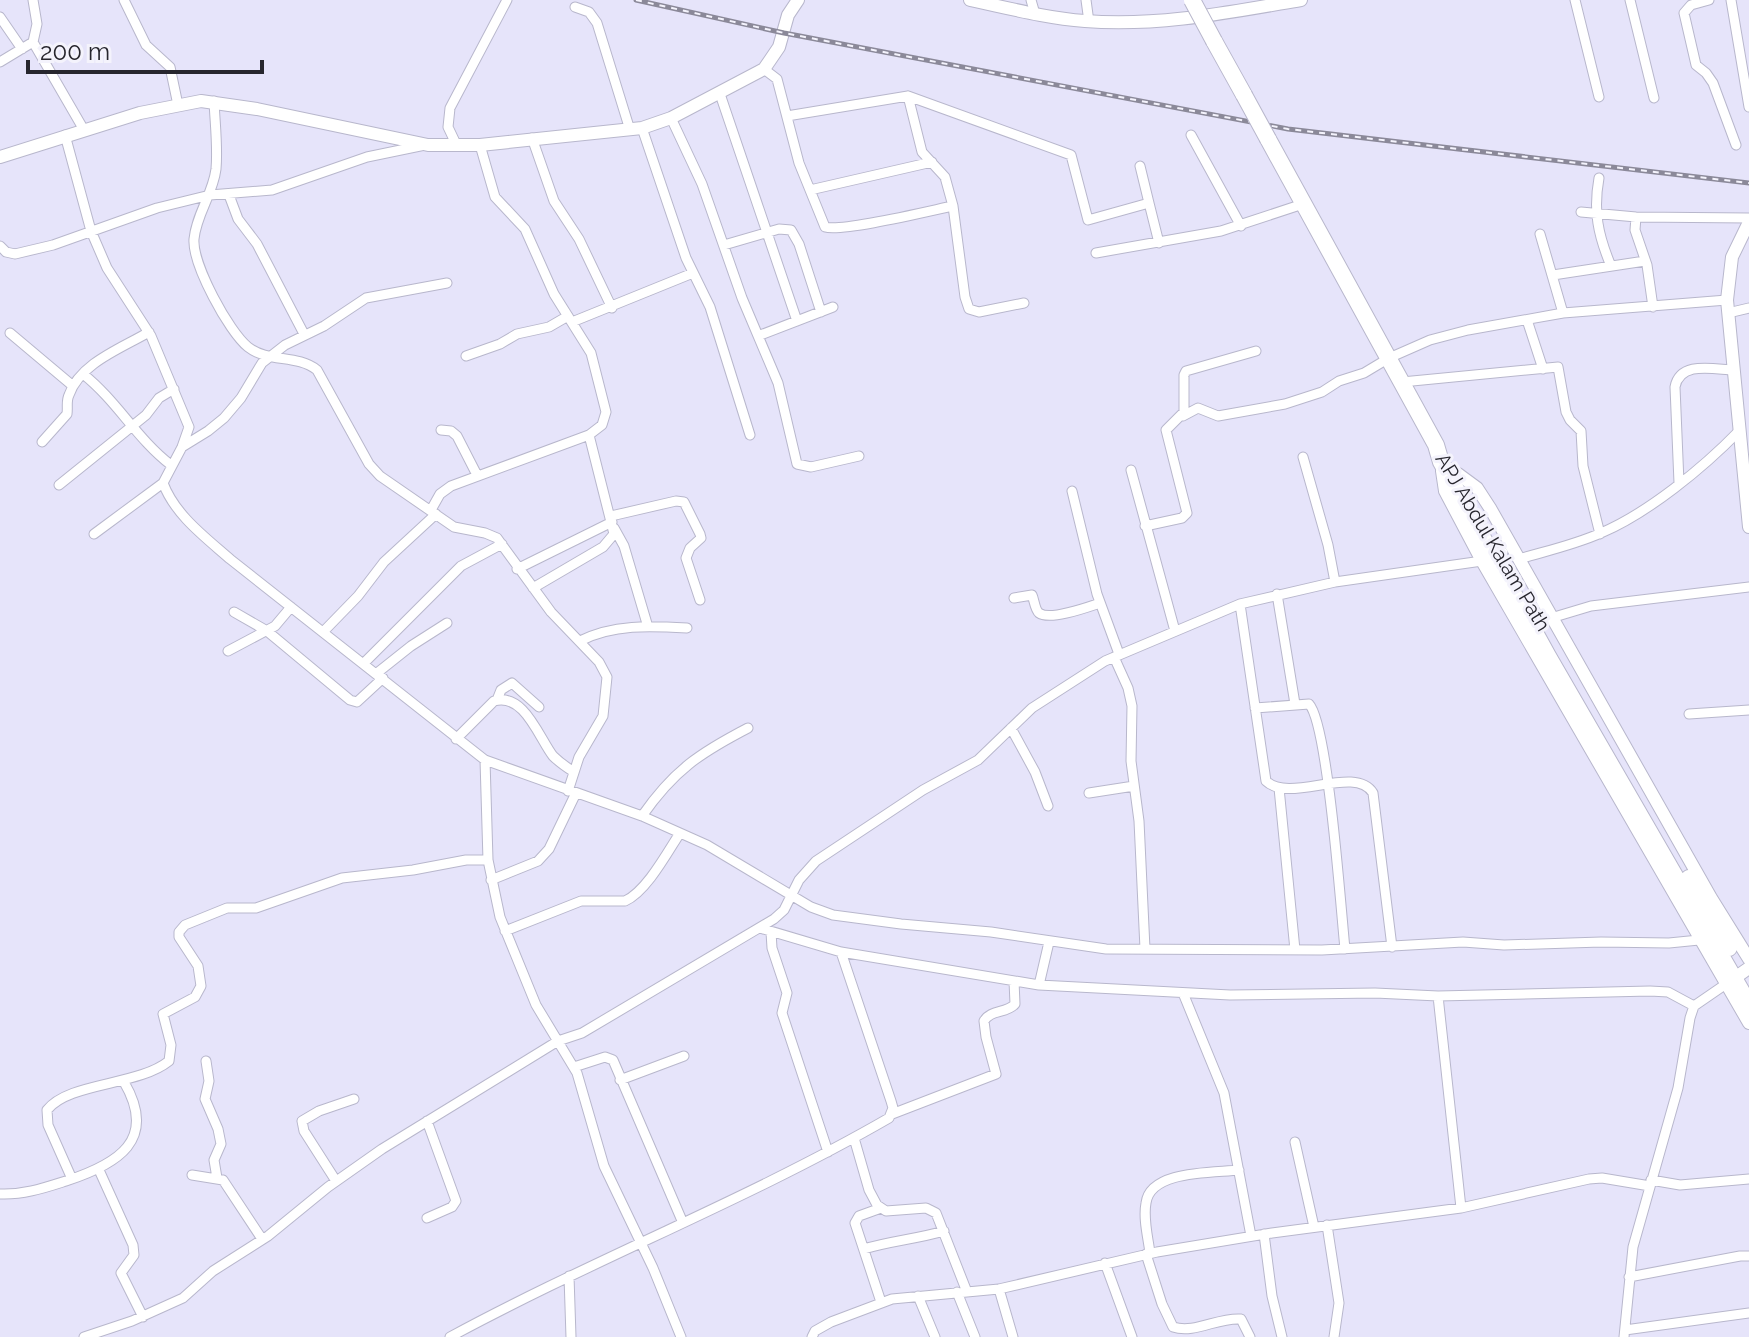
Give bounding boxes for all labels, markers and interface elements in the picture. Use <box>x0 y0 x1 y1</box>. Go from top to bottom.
scale bar <box>28 24 262 74</box>
text: 200 m <box>40 37 110 66</box>
street label: APJ Abdul Kalam Path <box>1430 449 1556 635</box>

